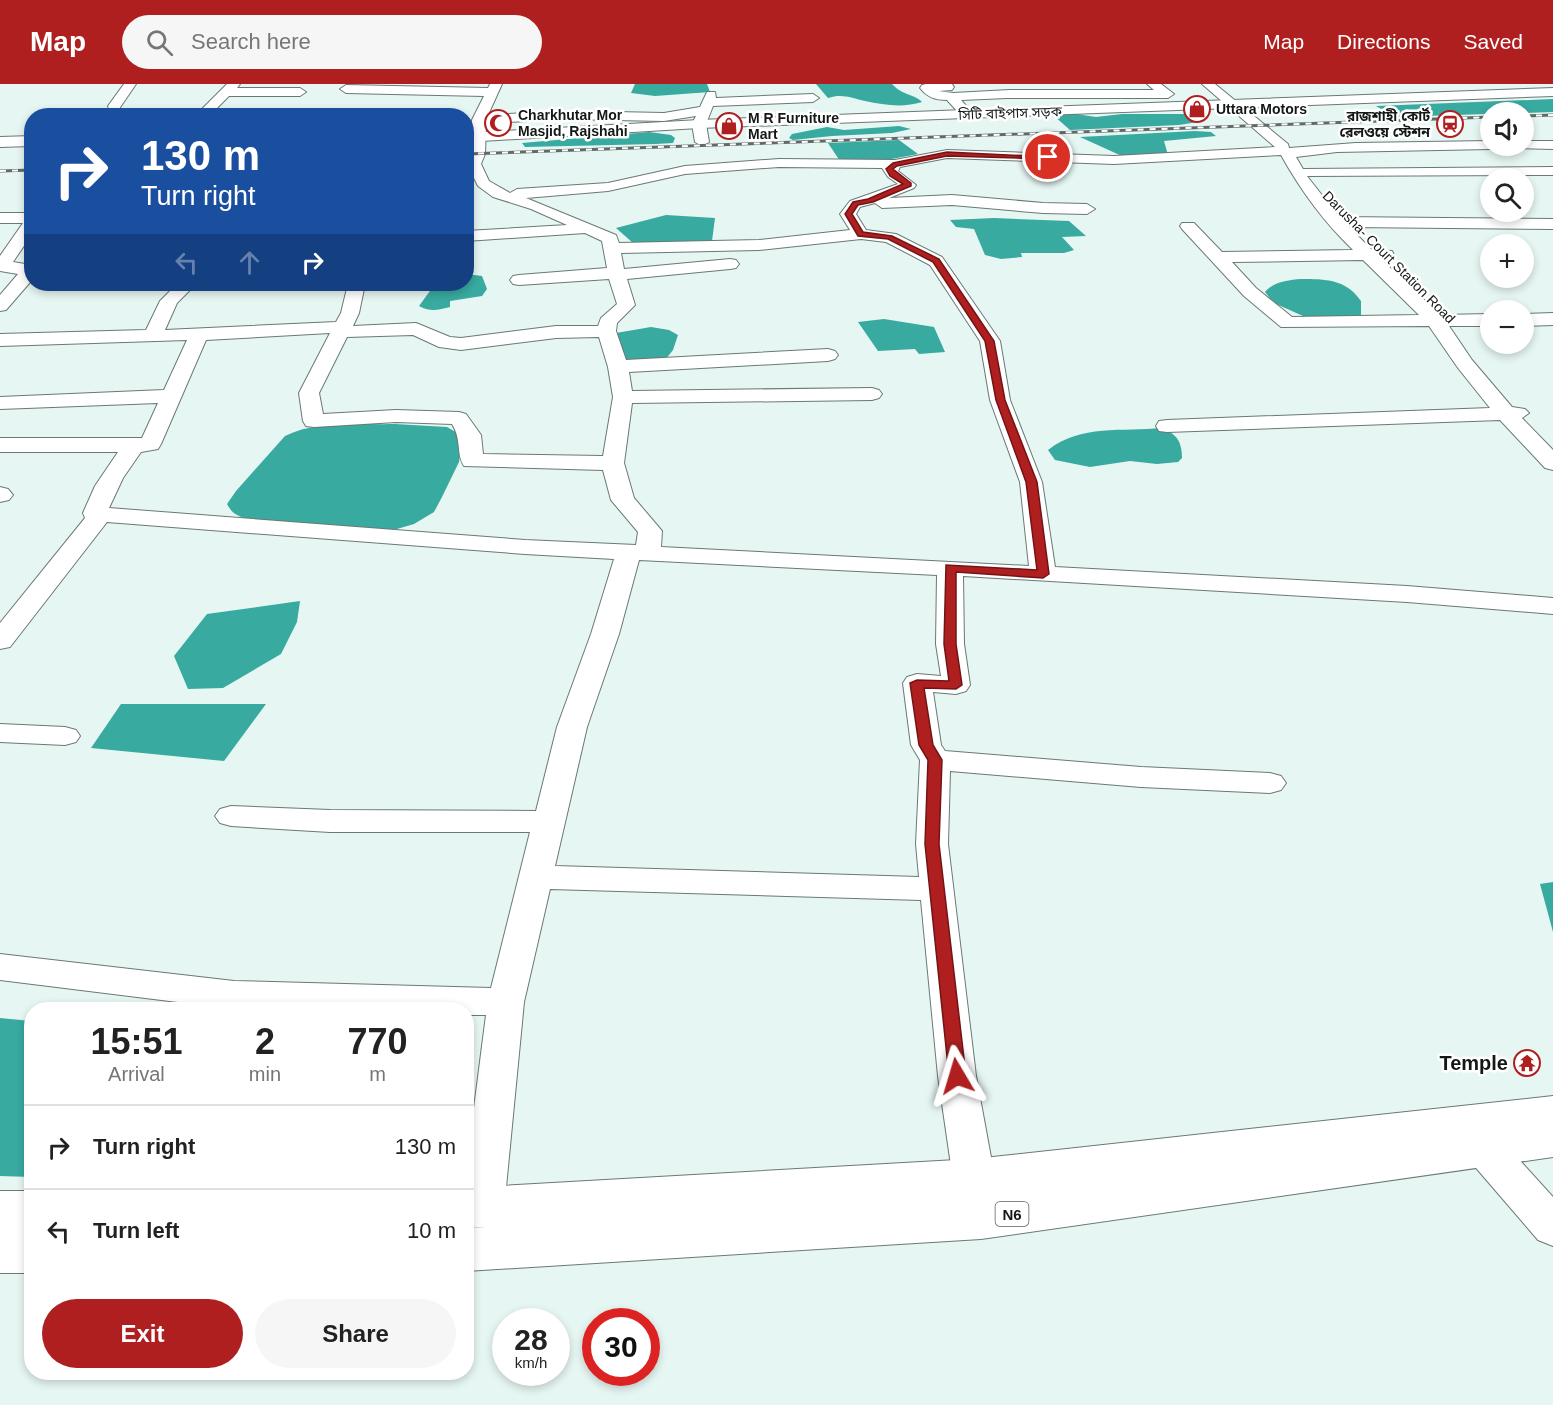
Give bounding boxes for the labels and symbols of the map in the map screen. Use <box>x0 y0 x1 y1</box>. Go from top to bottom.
shop icon: Uttara Motors <box>1182 94 1212 124</box>
place label: Uttara Motors <box>1216 101 1307 117</box>
street label: সিটি বাইপাস সড়ক <box>957 103 1063 123</box>
place label: রাজশাহী কোর্ট রেলওয়ে স্টেশন <box>1339 106 1430 140</box>
place label: Charkhutar Mor Masjid, Rajshahi <box>518 107 628 139</box>
mosque icon: Charkhutar Mor Masjid, Rajshahi <box>483 108 513 138</box>
station icon: রাজশাহী কোর্ট রেলওয়ে স্টেশন <box>1435 109 1465 139</box>
place label: M R Furniture Mart <box>748 110 839 142</box>
shop icon: M R Furniture Mart <box>714 111 744 141</box>
pin <box>1022 131 1073 182</box>
street label: Darusha- Court Station Road <box>1320 188 1458 326</box>
position arrow <box>925 1044 989 1108</box>
temple icon: Temple <box>1512 1048 1542 1078</box>
place label: Temple <box>1439 1052 1508 1074</box>
road number: N6 <box>996 1202 1028 1226</box>
speed limit sign: 30 <box>582 1308 660 1386</box>

